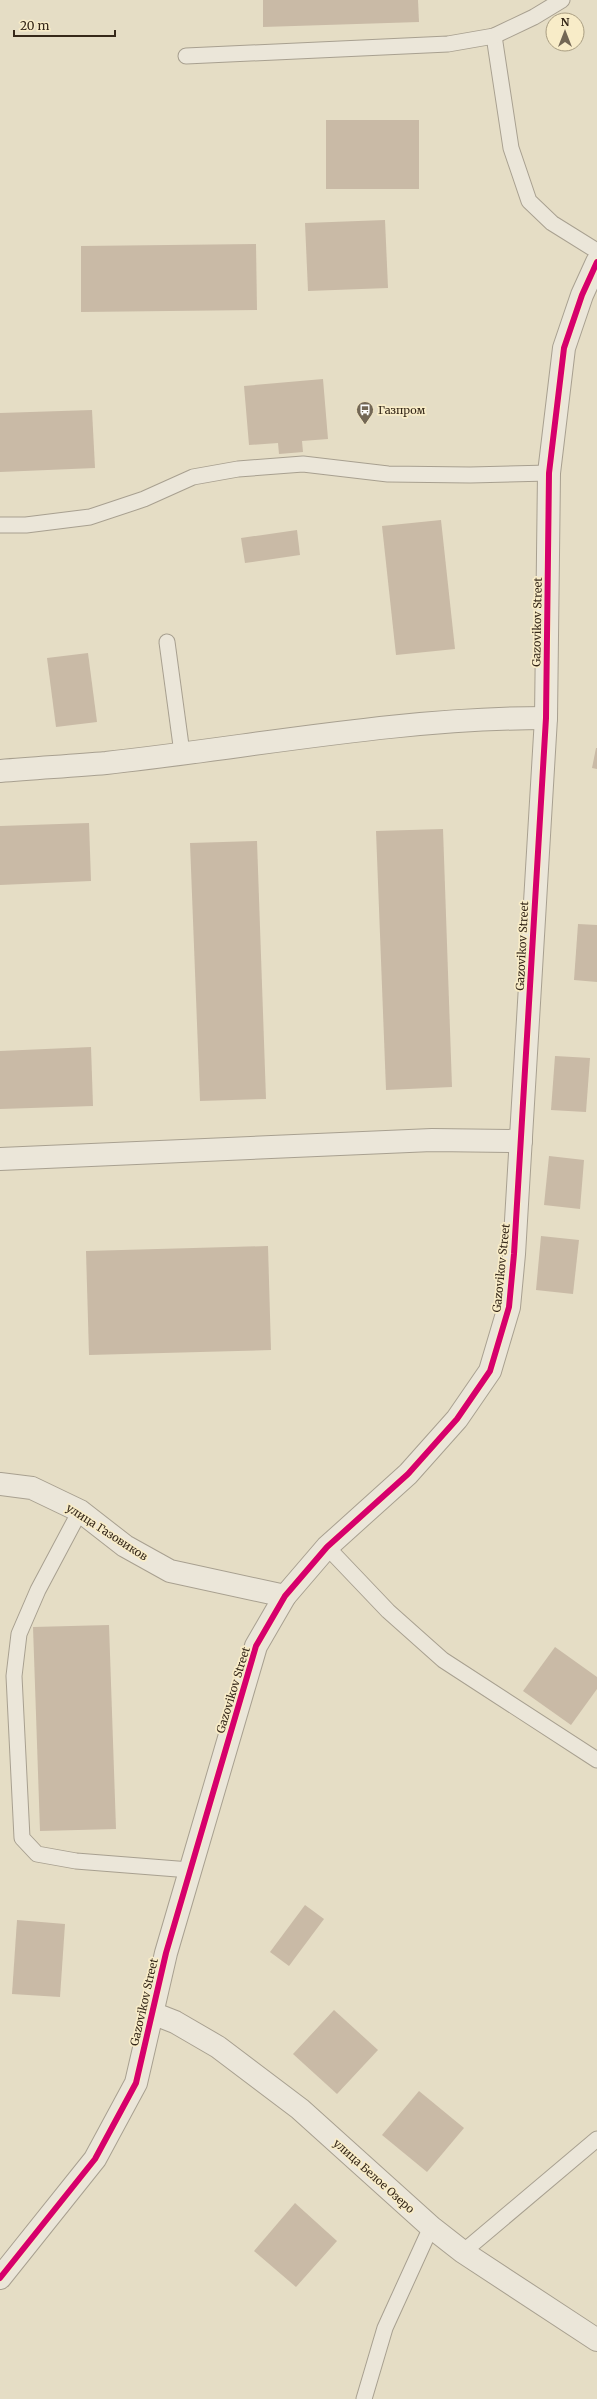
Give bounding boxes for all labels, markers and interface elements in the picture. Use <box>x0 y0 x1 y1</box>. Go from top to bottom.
scale bar <box>14 12 115 38</box>
north arrow <box>545 12 585 52</box>
text: N <box>561 15 570 29</box>
text: 20 m <box>20 18 49 33</box>
bus stop icon: Газпром <box>355 400 375 425</box>
place label: Газпром <box>378 403 426 417</box>
street label: Gazovikov Street <box>529 576 545 667</box>
street label: Gazovikov Street <box>513 900 531 991</box>
street label: Gazovikov Street <box>489 1222 513 1313</box>
street label: улица Газовиков <box>64 1500 151 1564</box>
street label: Gazovikov Street <box>213 1645 253 1735</box>
street label: Gazovikov Street <box>127 1956 161 2047</box>
street label: улица Белое Озеро <box>331 2136 418 2216</box>

